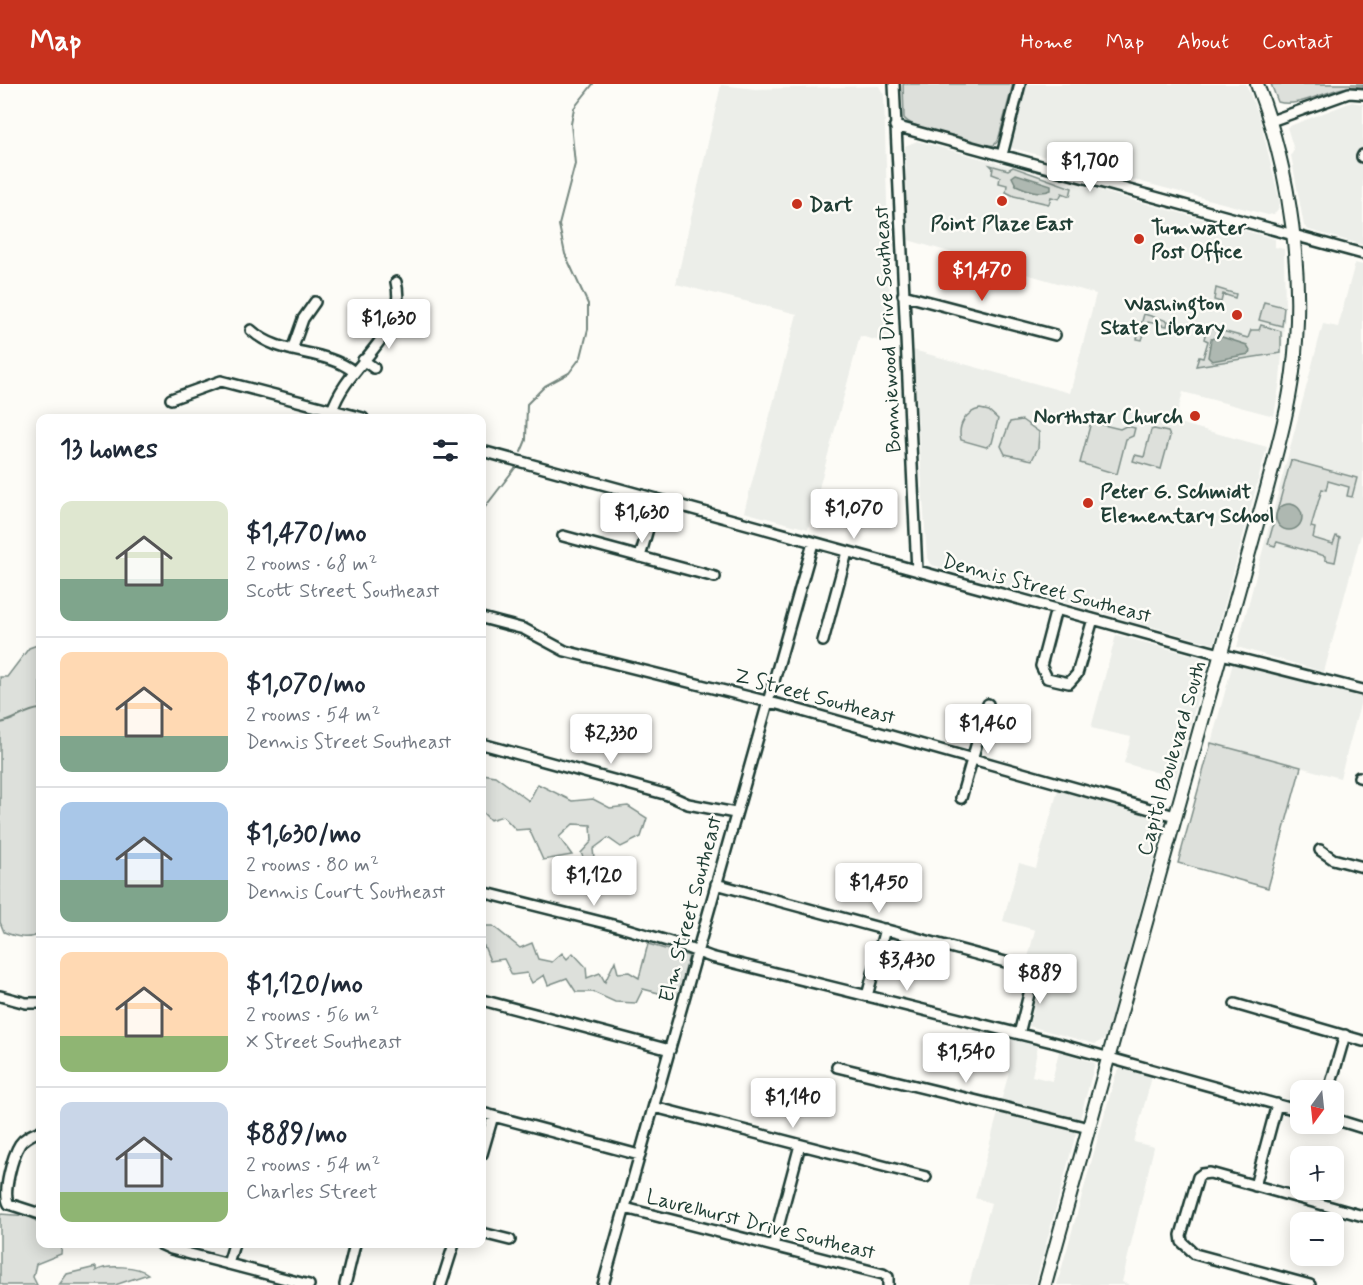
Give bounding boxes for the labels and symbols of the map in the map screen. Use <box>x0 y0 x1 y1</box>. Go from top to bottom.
pin: $1,700 <box>1041 142 1139 193</box>
place label: Dart <box>809 191 853 219</box>
marker: Point Plaze East <box>995 194 1009 208</box>
marker: Dart <box>790 197 804 211</box>
street label: Bonniewood Drive Southeast <box>867 204 908 454</box>
place label: Point Plaze East <box>931 210 1074 238</box>
place label: Tumwater Post Office <box>1151 214 1248 266</box>
marker: Tumwater Post Office <box>1132 232 1146 246</box>
pin: $1,470 <box>933 251 1031 302</box>
place label: Washington State Library <box>1100 290 1225 342</box>
pin: $1,630 <box>340 299 438 350</box>
marker: Washington State Library <box>1230 308 1244 322</box>
place label: Northstar Church <box>1034 403 1183 431</box>
marker: Northstar Church <box>1188 409 1202 423</box>
place label: Peter G. Schmidt Elementary School <box>1100 478 1275 530</box>
pin: $1,070 <box>805 489 903 540</box>
pin: $1,630 <box>593 493 691 544</box>
marker: Peter G. Schmidt Elementary School <box>1081 496 1095 510</box>
street label: Dennis Street Southeast <box>939 548 1155 631</box>
street label: Capitol Boulevard South <box>1131 657 1213 859</box>
street label: Z Street Southeast <box>731 662 899 732</box>
pin: $1,460 <box>939 704 1037 755</box>
pin: $2,330 <box>562 714 660 765</box>
street label: Elm Street Southeast <box>653 812 729 1006</box>
pin: $1,120 <box>545 856 643 907</box>
pin: $1,450 <box>830 863 928 914</box>
pin: $3,430 <box>858 941 956 992</box>
pin: $889 <box>1004 954 1076 1005</box>
pin: $1,540 <box>917 1033 1015 1084</box>
pin: $1,140 <box>744 1078 842 1129</box>
north arrow <box>1290 1080 1344 1134</box>
street label: Laurelhurst Drive Southeast <box>643 1183 879 1267</box>

